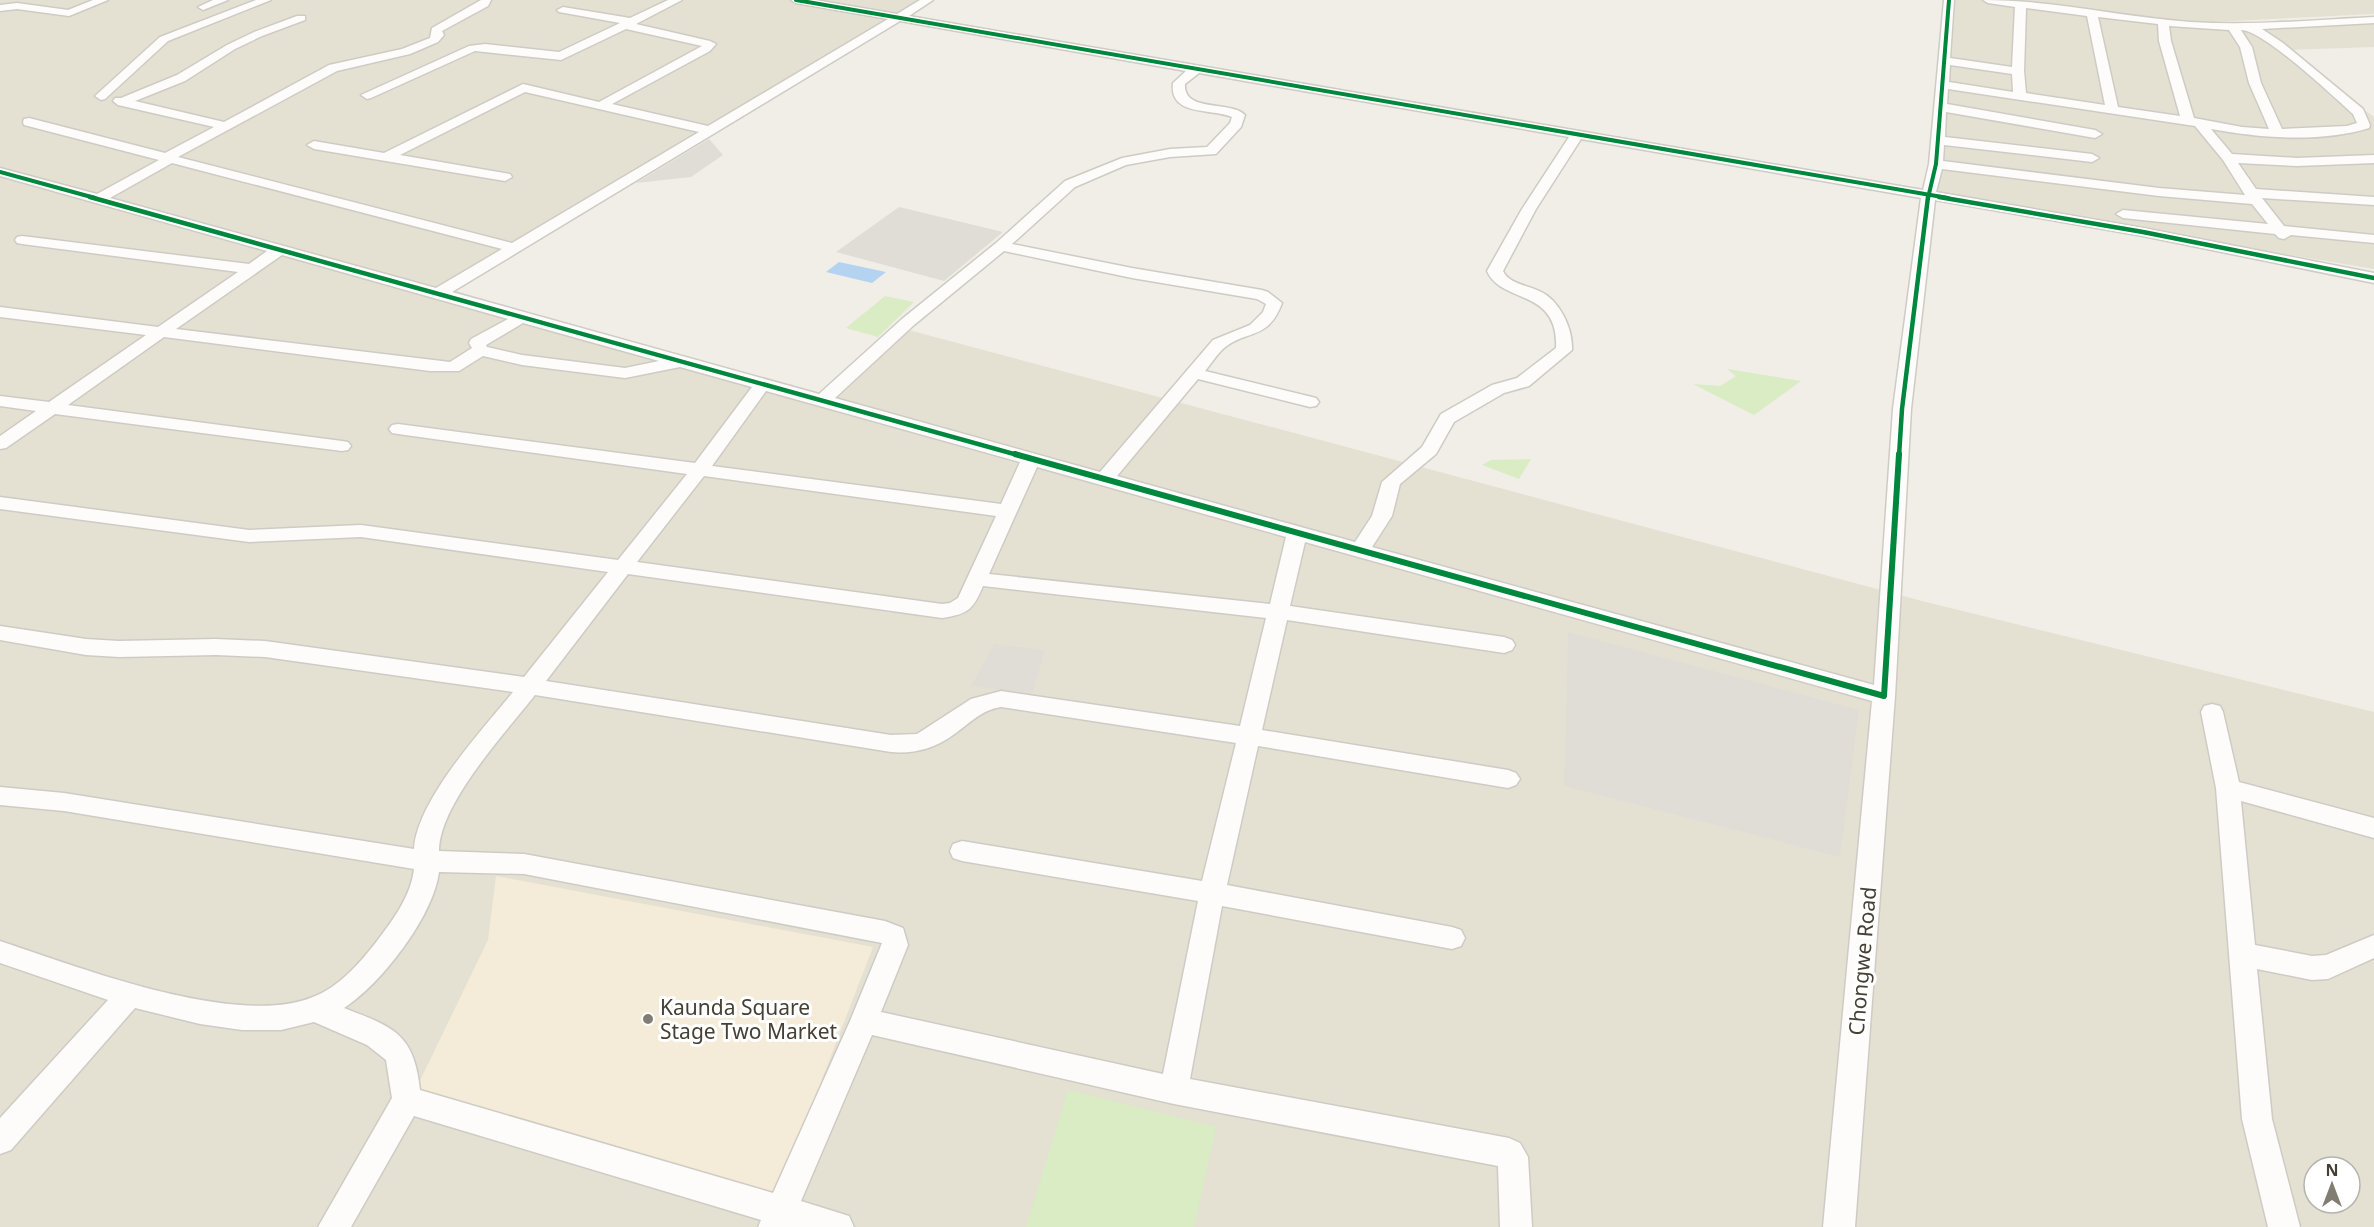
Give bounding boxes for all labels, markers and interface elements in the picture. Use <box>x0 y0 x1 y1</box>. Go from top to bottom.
street label: Chongwe Road <box>1842 886 1882 1036</box>
place label: Kaunda Square Stage Two Market <box>660 993 838 1045</box>
marker: Kaunda Square Stage Two Market <box>641 1012 655 1026</box>
north arrow <box>2302 1155 2362 1215</box>
text: N <box>2325 1159 2339 1181</box>

